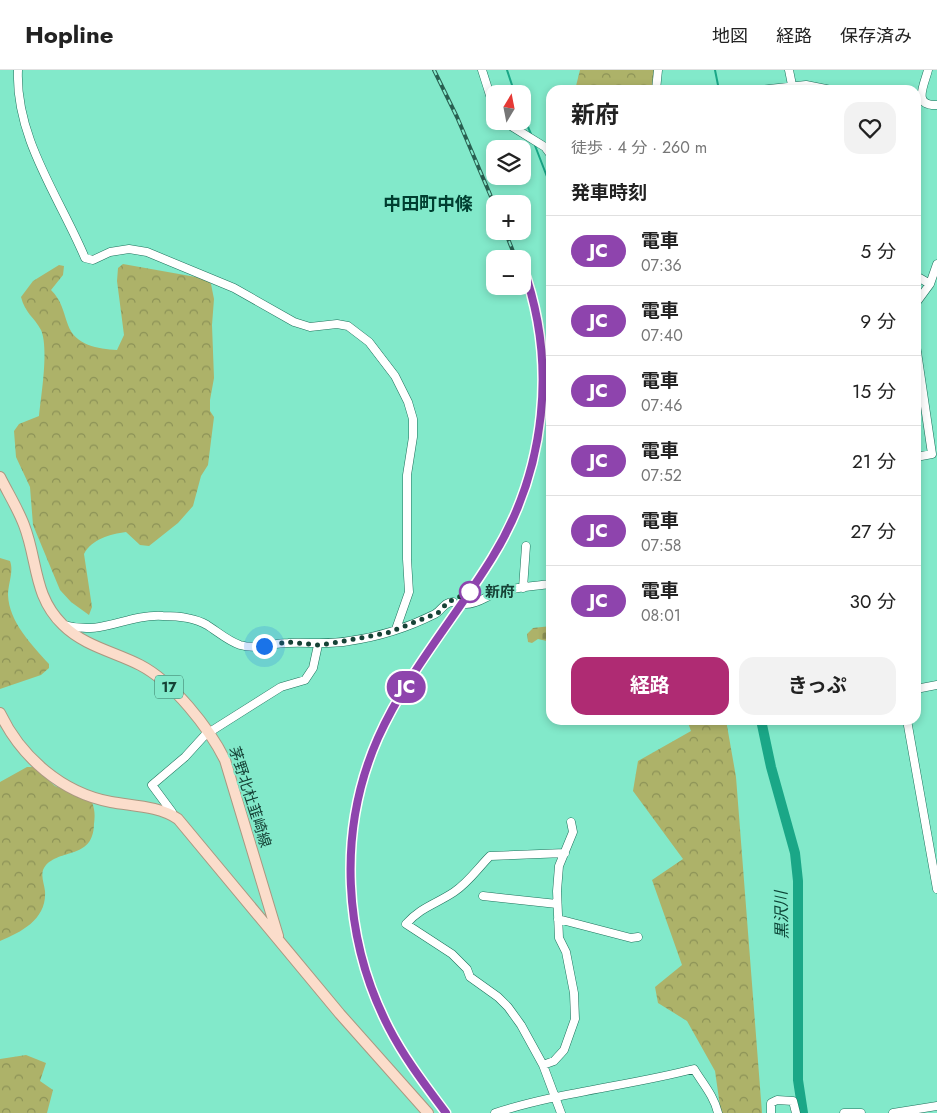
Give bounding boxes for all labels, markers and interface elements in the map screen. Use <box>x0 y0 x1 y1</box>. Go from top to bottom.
text: Hopline <box>25 17 114 52</box>
text: 地図 <box>712 23 748 49</box>
text: 経路 <box>776 23 812 49</box>
text: 保存済み <box>840 23 912 49</box>
north arrow <box>486 85 531 130</box>
map controls <box>486 85 531 295</box>
text: 新府 <box>571 97 619 132</box>
button: heart <box>844 102 896 154</box>
text: 徒歩 · 4 分 · 260 m <box>571 136 707 159</box>
button: layers <box>486 140 531 185</box>
text: 発車時刻 <box>571 179 647 206</box>
district label: 中田町中條 <box>383 191 473 217</box>
button: + <box>486 195 531 240</box>
text: 電車 <box>641 227 679 254</box>
text: JC <box>589 238 608 264</box>
text: 5 分 <box>861 238 896 265</box>
button: − <box>486 250 531 295</box>
text: 07:36 <box>641 254 682 277</box>
text: 電車 <box>641 297 679 324</box>
text: JC <box>589 308 608 334</box>
text: 9 分 <box>860 308 896 335</box>
text: 07:40 <box>641 324 683 347</box>
text: 電車 <box>641 367 679 394</box>
text: JC <box>589 378 608 404</box>
text: 15 分 <box>852 378 896 405</box>
text: 07:46 <box>641 394 682 417</box>
text: 電車 <box>641 437 679 464</box>
text: JC <box>589 448 608 474</box>
text: 21 分 <box>852 448 896 475</box>
text: 07:52 <box>641 464 682 487</box>
text: 電車 <box>641 507 679 534</box>
text: JC <box>589 518 608 544</box>
text: 27 分 <box>851 518 896 545</box>
text: 07:58 <box>641 534 682 557</box>
text: 電車 <box>641 577 679 604</box>
marker: 新府 <box>459 581 481 603</box>
place label: 新府 <box>485 581 515 603</box>
text: JC <box>589 588 608 614</box>
text: 30 分 <box>850 588 896 615</box>
text: 08:01 <box>641 604 681 627</box>
your location <box>252 634 277 659</box>
button: 経路 <box>571 657 729 715</box>
button: きっぷ <box>739 657 896 715</box>
line badge: JC <box>384 671 428 703</box>
text: JC <box>397 674 415 700</box>
road number: 17 <box>155 676 183 698</box>
street label: 茅野北杜韮崎線 <box>223 744 277 850</box>
water label: 黒沢川 <box>770 889 793 939</box>

